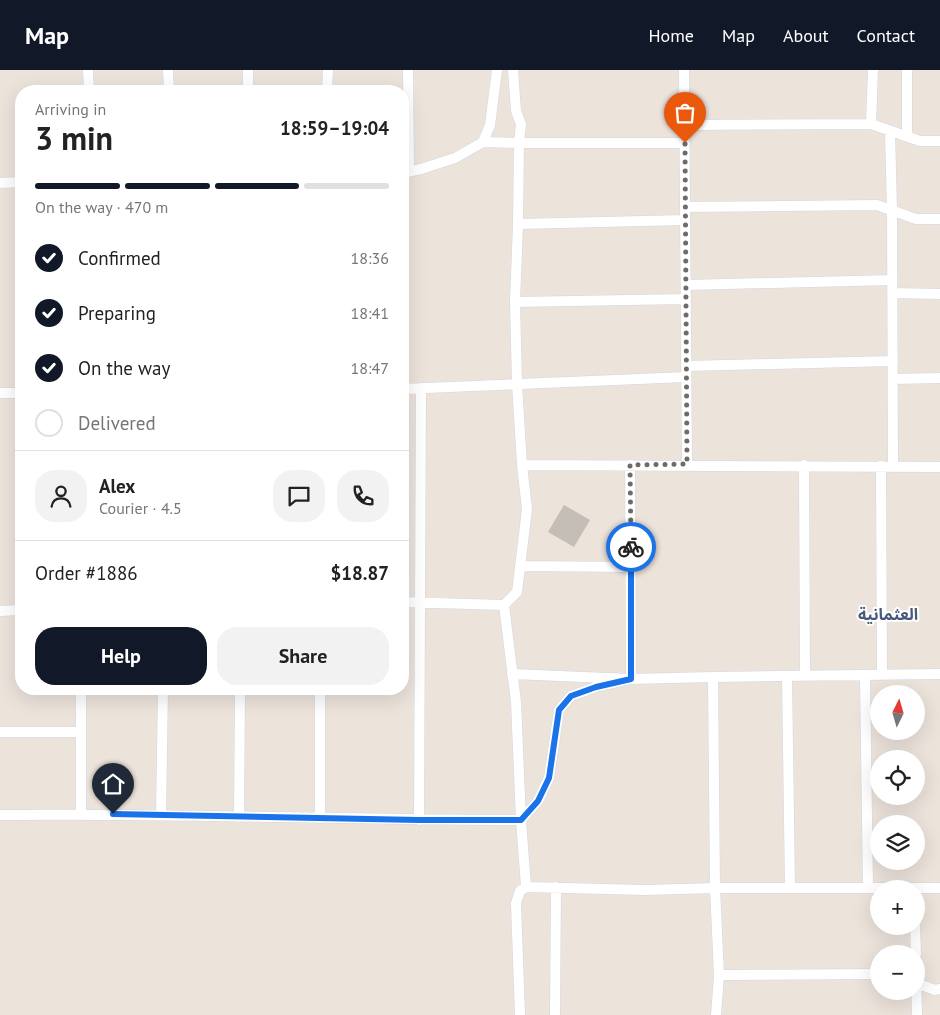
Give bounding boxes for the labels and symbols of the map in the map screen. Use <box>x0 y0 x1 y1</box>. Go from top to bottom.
pin <box>664 92 706 143</box>
courier <box>606 522 656 572</box>
district label: العثمانية <box>858 604 918 624</box>
north arrow <box>870 685 925 740</box>
pin <box>92 763 134 814</box>

